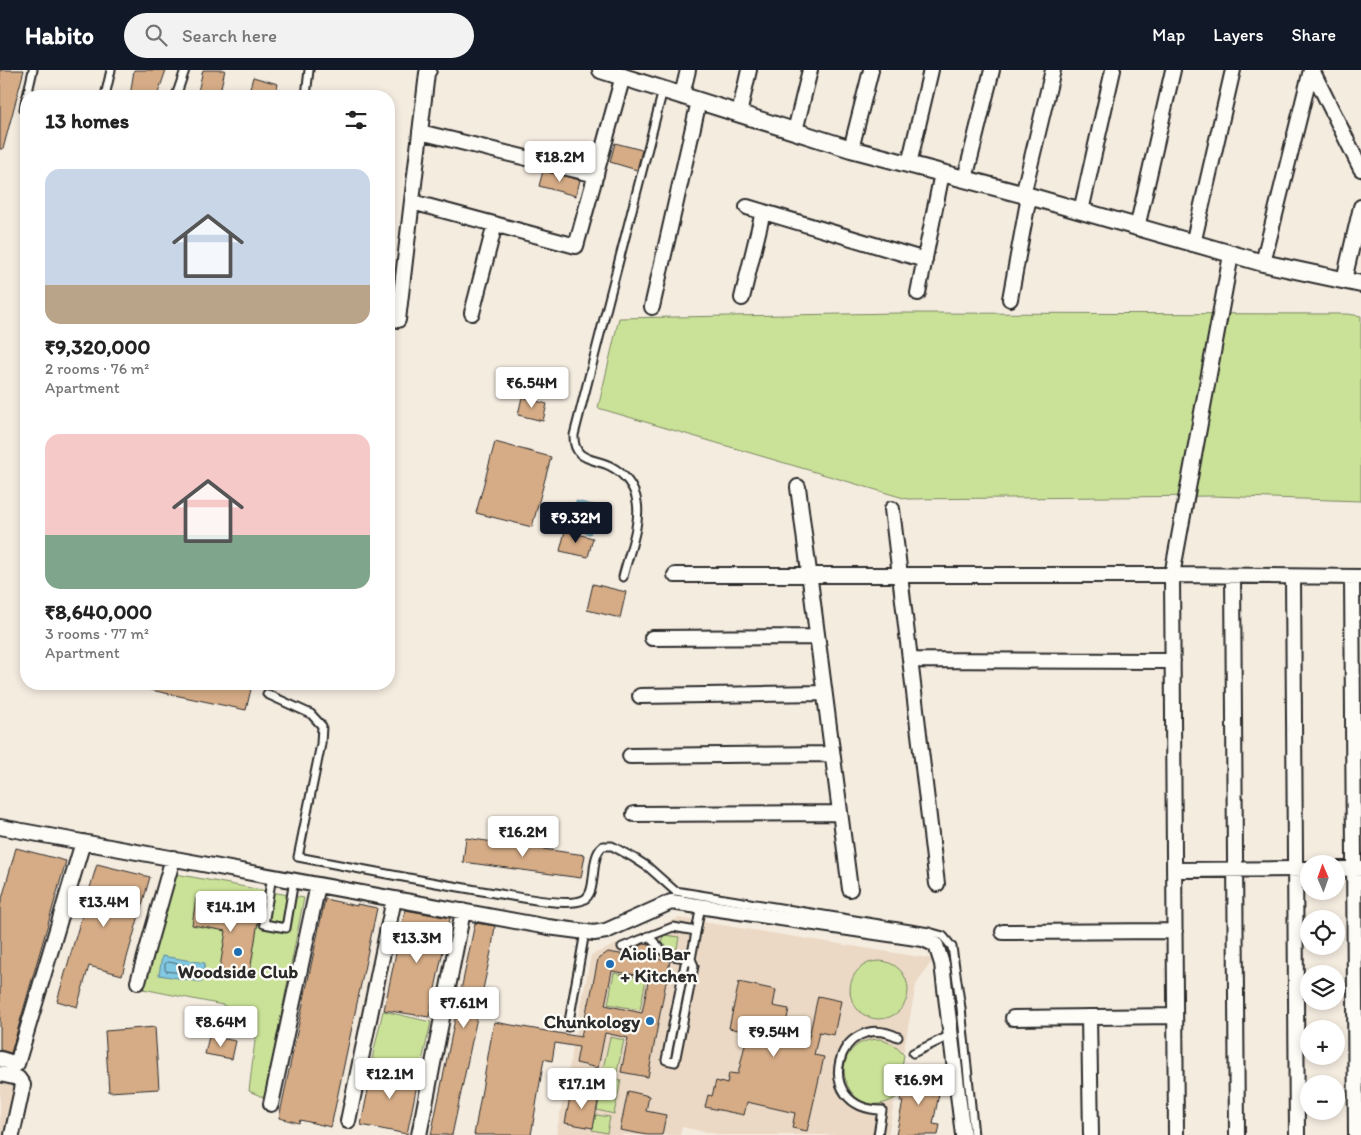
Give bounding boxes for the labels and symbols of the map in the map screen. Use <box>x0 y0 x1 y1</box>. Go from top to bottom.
pin: ₹18.2M <box>519 140 601 183</box>
pin: ₹6.54M <box>491 366 573 409</box>
pin: ₹9.32M <box>535 502 617 544</box>
pin: ₹16.2M <box>482 816 564 858</box>
north arrow <box>1300 855 1345 900</box>
pin: ₹13.4M <box>63 886 145 928</box>
pin: ₹14.1M <box>190 890 272 933</box>
pin: ₹13.3M <box>376 922 458 964</box>
place label: Aioli Bar + Kitchen <box>619 942 697 987</box>
marker: Woodside Club <box>232 946 244 958</box>
marker: Aioli Bar + Kitchen <box>604 958 616 970</box>
place label: Woodside Club <box>178 960 298 983</box>
pin: ₹7.61M <box>423 986 505 1029</box>
pin: ₹8.64M <box>180 1006 262 1048</box>
place label: Chunkology <box>544 1010 641 1033</box>
marker: Chunkology <box>644 1015 656 1027</box>
pin: ₹9.54M <box>733 1016 815 1058</box>
pin: ₹12.1M <box>349 1058 431 1100</box>
pin: ₹16.9M <box>878 1064 960 1106</box>
pin: ₹17.1M <box>541 1068 623 1110</box>

